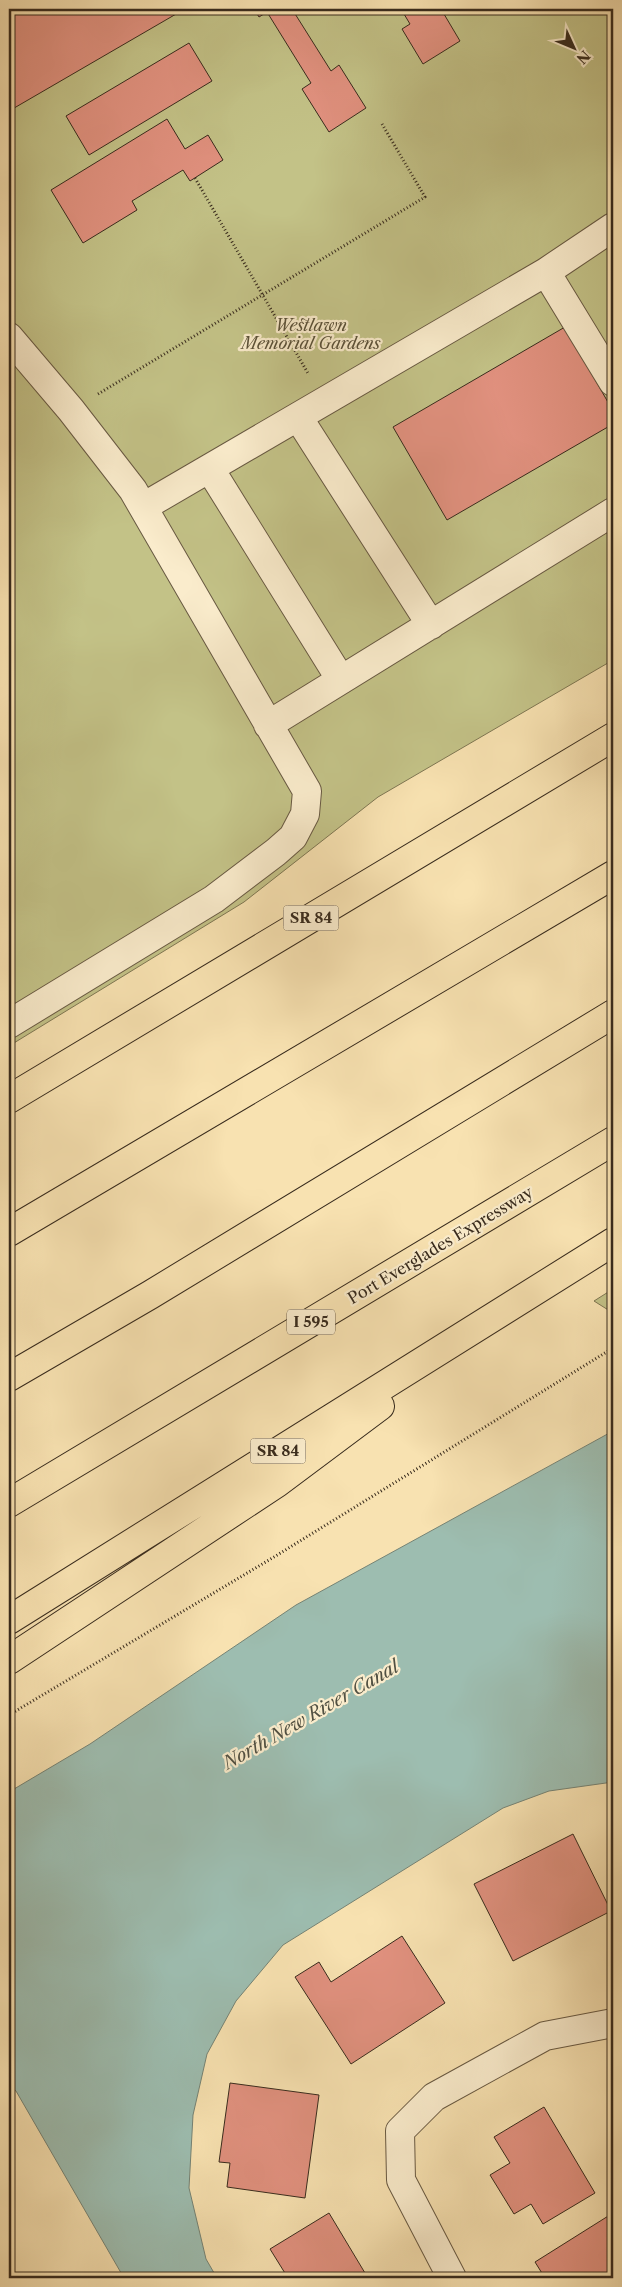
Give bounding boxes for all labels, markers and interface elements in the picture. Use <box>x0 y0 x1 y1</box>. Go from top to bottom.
north arrow <box>550 22 600 72</box>
text: N <box>573 46 594 68</box>
park label: Westlawn Memorial Gardens <box>240 315 380 353</box>
road number: SR 84 <box>284 906 338 930</box>
street label: Port Everglades Expressway <box>344 1181 537 1308</box>
road number: I 595 <box>287 1310 335 1334</box>
road number: SR 84 <box>250 1438 306 1464</box>
water label: North New River Canal <box>217 1654 405 1775</box>

